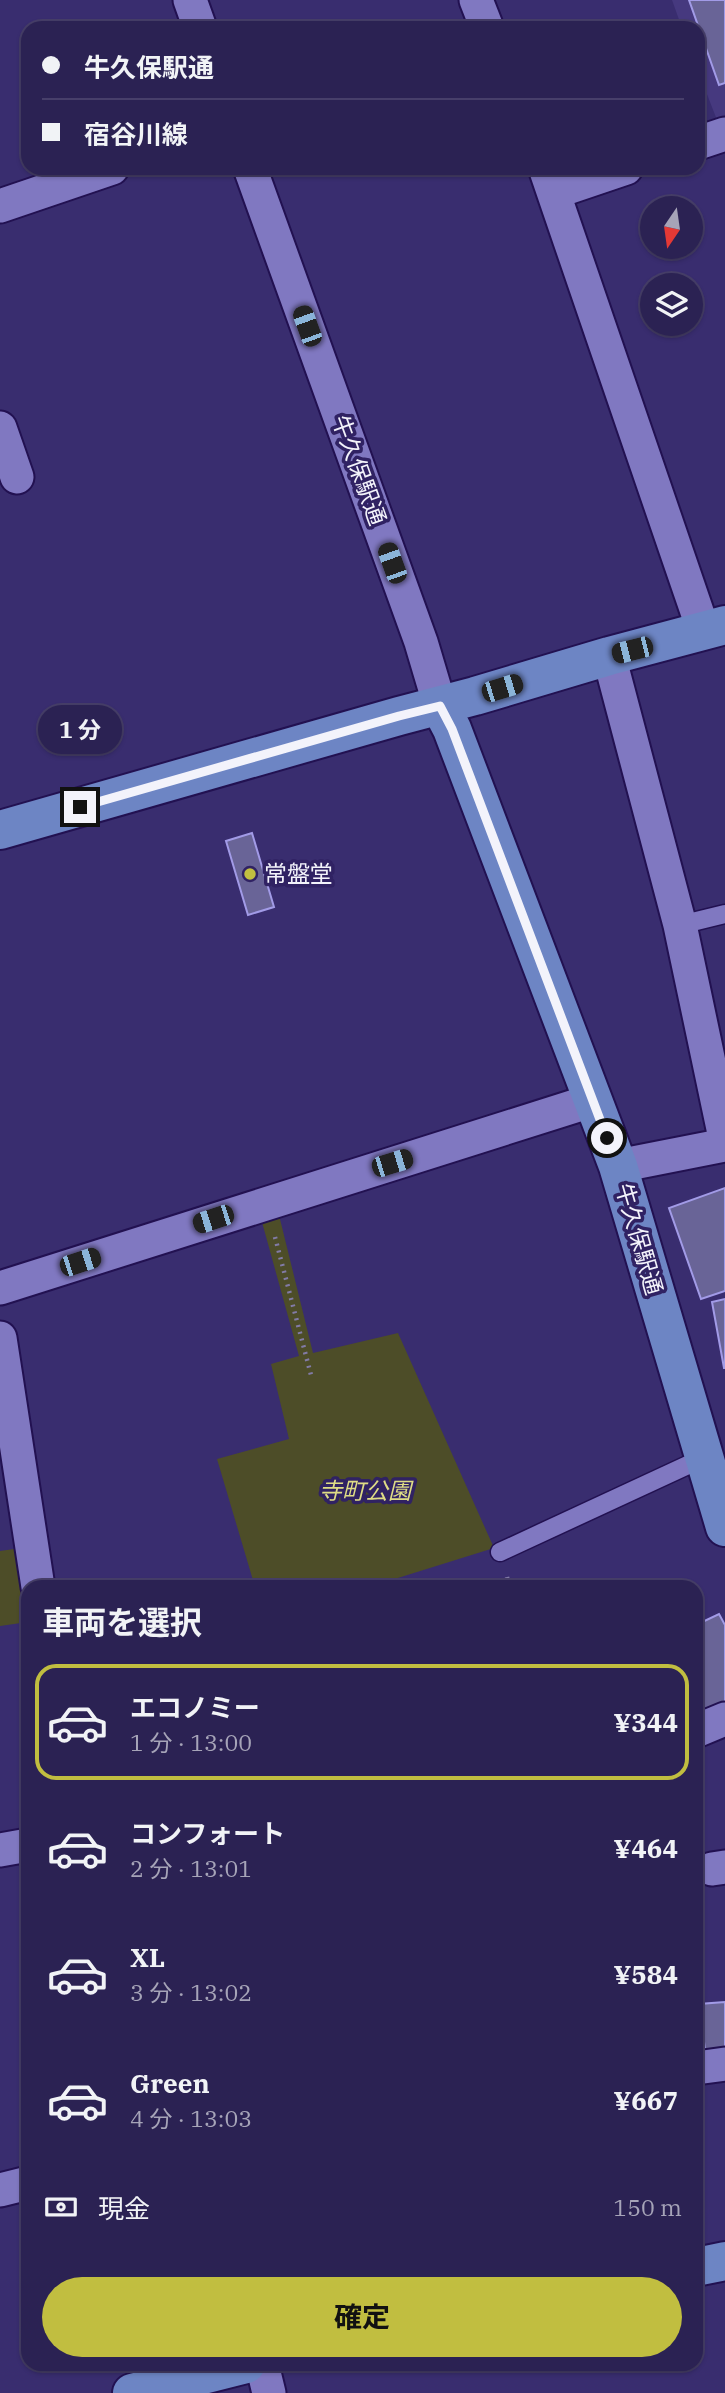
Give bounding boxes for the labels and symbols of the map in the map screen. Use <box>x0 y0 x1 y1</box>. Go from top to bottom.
north arrow <box>640 196 704 259</box>
car <box>290 303 325 349</box>
street label: 牛久保駅通 <box>326 410 394 529</box>
car <box>375 540 410 586</box>
car <box>610 635 655 665</box>
car <box>479 672 526 704</box>
callout: 1 分 <box>38 706 122 754</box>
route end <box>64 791 96 823</box>
place label: 常盤堂 <box>264 858 333 888</box>
marker: 常盤堂 <box>242 866 258 882</box>
route start <box>591 1122 623 1154</box>
car <box>369 1147 416 1179</box>
street label: 牛久保駅通 <box>610 1179 670 1298</box>
car <box>190 1203 237 1235</box>
car <box>57 1246 104 1278</box>
park label: 寺町公園 <box>319 1475 414 1505</box>

